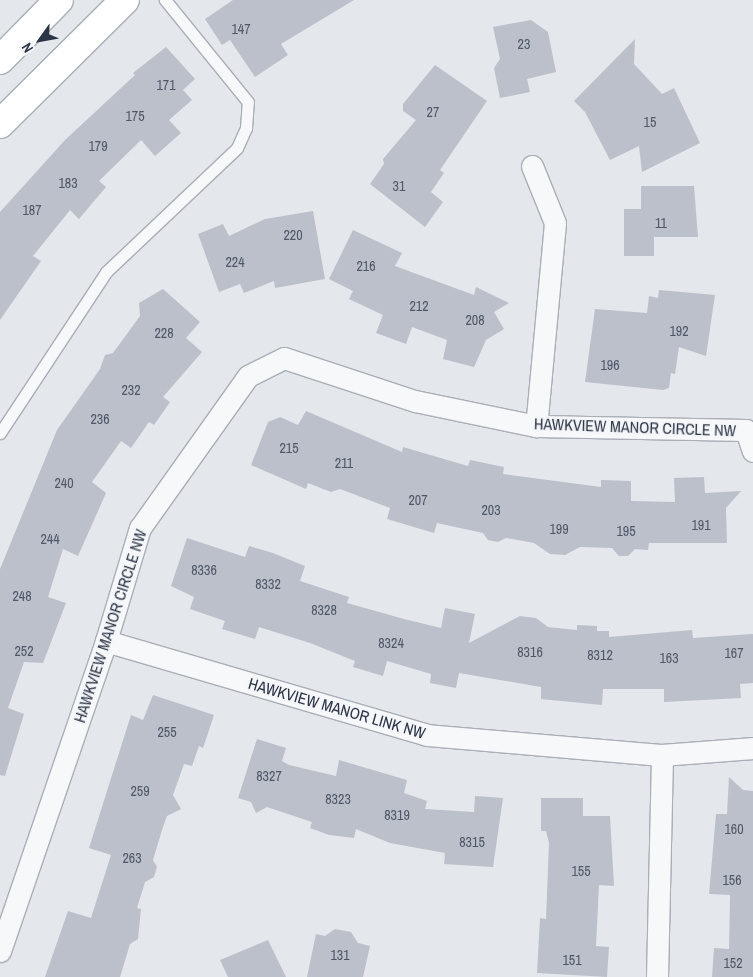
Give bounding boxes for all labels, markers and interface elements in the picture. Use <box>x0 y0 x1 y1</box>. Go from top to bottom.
north arrow <box>15 15 65 65</box>
house number: 147 <box>231 21 251 37</box>
house number: 23 <box>518 36 530 52</box>
text: N <box>17 40 37 56</box>
house number: 171 <box>156 77 176 93</box>
house number: 27 <box>427 104 439 120</box>
house number: 175 <box>125 108 145 124</box>
house number: 15 <box>644 114 656 130</box>
house number: 179 <box>88 138 108 154</box>
house number: 183 <box>58 175 78 191</box>
house number: 31 <box>393 178 405 194</box>
house number: 187 <box>22 202 42 218</box>
house number: 11 <box>655 215 667 231</box>
house number: 220 <box>283 227 303 243</box>
house number: 224 <box>225 254 245 270</box>
house number: 216 <box>356 258 376 274</box>
house number: 212 <box>409 298 429 314</box>
house number: 208 <box>465 312 485 328</box>
house number: 192 <box>669 323 689 339</box>
house number: 228 <box>154 325 174 341</box>
house number: 196 <box>600 357 620 373</box>
house number: 232 <box>121 382 141 398</box>
house number: 236 <box>90 411 110 427</box>
street label: HAWKVIEW MANOR CIRCLE NW <box>534 414 736 440</box>
house number: 215 <box>279 440 299 456</box>
house number: 211 <box>335 455 353 471</box>
house number: 240 <box>54 475 74 491</box>
house number: 207 <box>408 492 428 508</box>
house number: 203 <box>481 502 501 518</box>
house number: 191 <box>691 517 711 533</box>
house number: 199 <box>549 521 569 537</box>
house number: 195 <box>616 523 636 539</box>
street label: HAWKVIEW MANOR CIRCLE NW <box>70 527 150 725</box>
house number: 244 <box>40 531 60 547</box>
house number: 8336 <box>191 562 217 578</box>
house number: 8332 <box>255 576 281 592</box>
house number: 248 <box>12 588 32 604</box>
house number: 8328 <box>311 602 337 618</box>
house number: 8324 <box>378 635 404 651</box>
house number: 252 <box>14 643 34 659</box>
house number: 8316 <box>517 644 543 660</box>
house number: 167 <box>724 645 744 661</box>
house number: 8312 <box>587 647 613 663</box>
house number: 163 <box>659 650 679 666</box>
street label: HAWKVIEW MANOR LINK NW <box>246 674 428 742</box>
house number: 255 <box>157 724 177 740</box>
house number: 8327 <box>256 768 282 784</box>
house number: 259 <box>130 783 150 799</box>
house number: 8323 <box>325 791 351 807</box>
house number: 8319 <box>384 807 410 823</box>
house number: 160 <box>724 821 744 837</box>
house number: 8315 <box>459 834 485 850</box>
house number: 263 <box>122 850 142 866</box>
house number: 155 <box>571 863 591 879</box>
house number: 156 <box>722 872 742 888</box>
house number: 131 <box>330 947 350 963</box>
house number: 151 <box>562 952 582 968</box>
house number: 152 <box>723 955 743 971</box>

